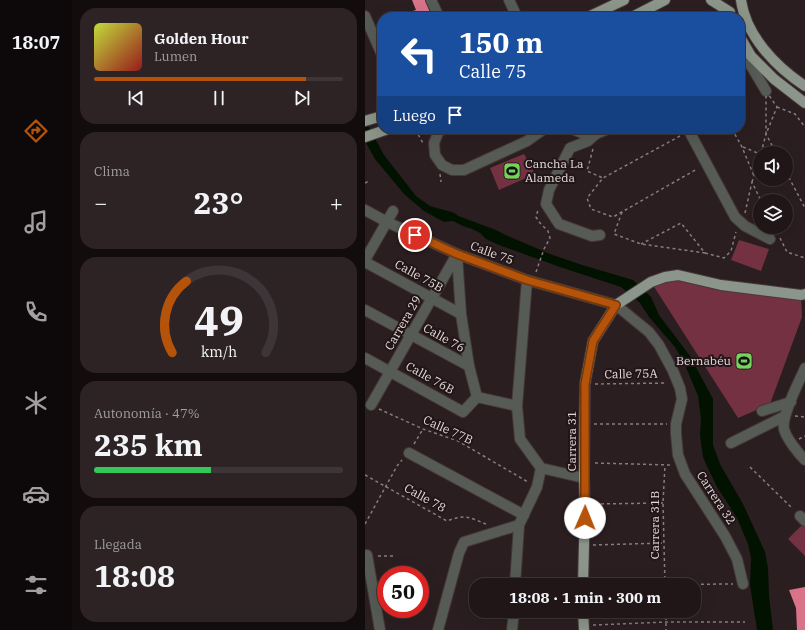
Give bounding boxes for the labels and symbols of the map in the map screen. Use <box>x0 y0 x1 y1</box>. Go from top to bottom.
place label: Cancha La Alameda <box>525 156 584 185</box>
sports icon: Cancha La Alameda <box>502 161 522 181</box>
pin <box>398 218 432 252</box>
street label: Calle 75 <box>468 238 516 267</box>
street label: Calle 75B <box>392 256 446 295</box>
street label: Carrera 29 <box>381 293 424 353</box>
street label: Calle 76 <box>421 320 468 355</box>
sports icon: Bernabéu <box>734 351 754 371</box>
place label: Bernabéu <box>676 353 732 368</box>
street label: Calle 76B <box>403 358 457 397</box>
street label: Calle 75A <box>604 366 659 381</box>
street label: Carrera 31 <box>564 411 579 471</box>
street label: Calle 77B <box>421 412 475 447</box>
street label: Carrera 32 <box>694 468 739 527</box>
street label: Calle 78 <box>402 480 449 515</box>
street label: Carrera 31B <box>647 491 662 559</box>
position arrow <box>564 497 606 539</box>
speed limit sign: 50 <box>377 566 429 618</box>

